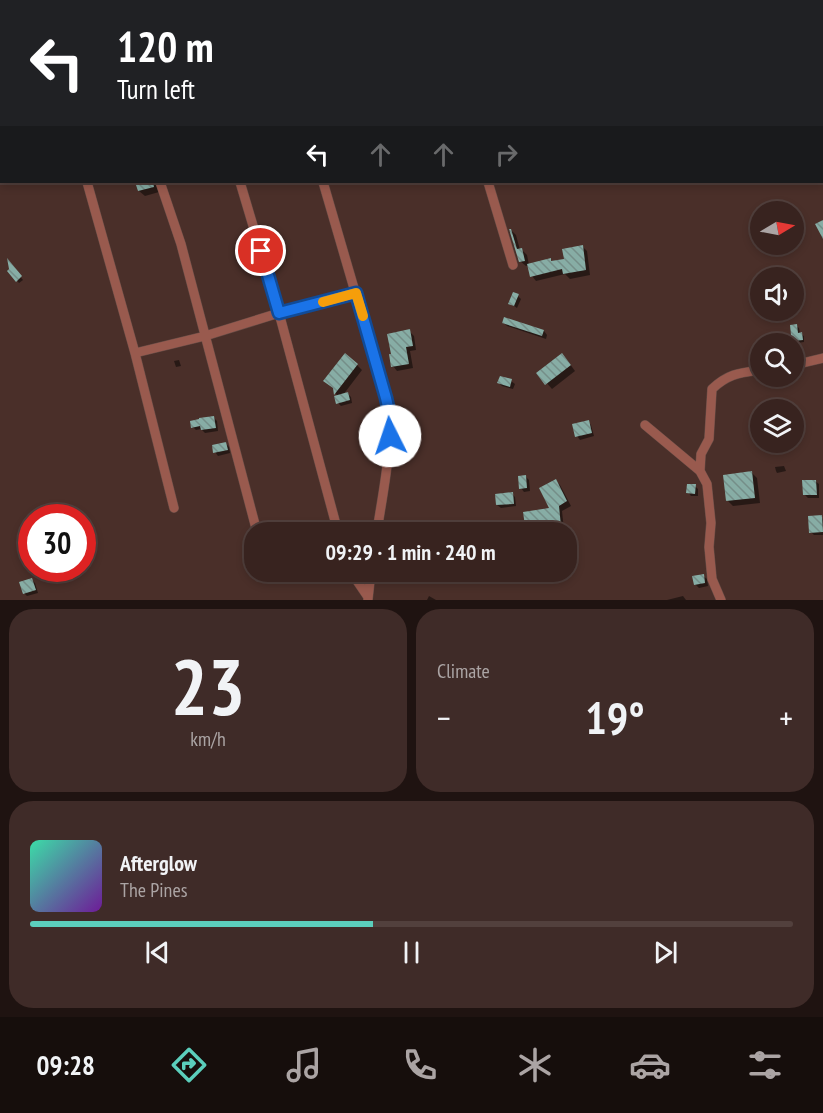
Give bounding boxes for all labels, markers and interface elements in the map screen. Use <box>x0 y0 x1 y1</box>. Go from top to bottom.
text: 120 m <box>117 19 214 74</box>
icon: left <box>18 24 96 102</box>
text: Turn left <box>117 72 195 106</box>
icon: left <box>301 138 334 171</box>
icon: ahead <box>364 138 397 171</box>
icon: ahead <box>427 138 460 171</box>
icon: right <box>490 138 523 171</box>
north arrow <box>750 201 804 255</box>
map controls <box>750 201 804 453</box>
pin <box>235 225 286 276</box>
icon: arrive <box>244 234 277 267</box>
button: sound <box>750 267 804 321</box>
button: search <box>750 333 804 387</box>
button: layers <box>750 399 804 453</box>
position arrow <box>358 404 422 468</box>
speed limit sign: 30 <box>18 504 96 582</box>
text: 09:29 · 1 min · 240 m <box>325 538 496 566</box>
text: 23 <box>171 636 245 737</box>
text: Climate <box>437 658 490 684</box>
text: 19° <box>585 688 645 746</box>
text: − <box>437 696 451 739</box>
text: + <box>779 696 793 739</box>
text: km/h <box>190 726 226 752</box>
text: Afterglow <box>120 849 197 877</box>
text: The Pines <box>120 877 187 903</box>
icon: previous <box>141 936 174 969</box>
icon: pause <box>395 936 428 969</box>
icon: next <box>649 936 682 969</box>
icon: directions <box>168 1044 210 1086</box>
icon: music <box>283 1044 325 1086</box>
icon: phone <box>399 1044 441 1086</box>
icon: climate <box>514 1044 556 1086</box>
icon: car <box>629 1044 671 1086</box>
icon: filters <box>744 1044 786 1086</box>
text: 09:28 <box>37 1048 95 1082</box>

